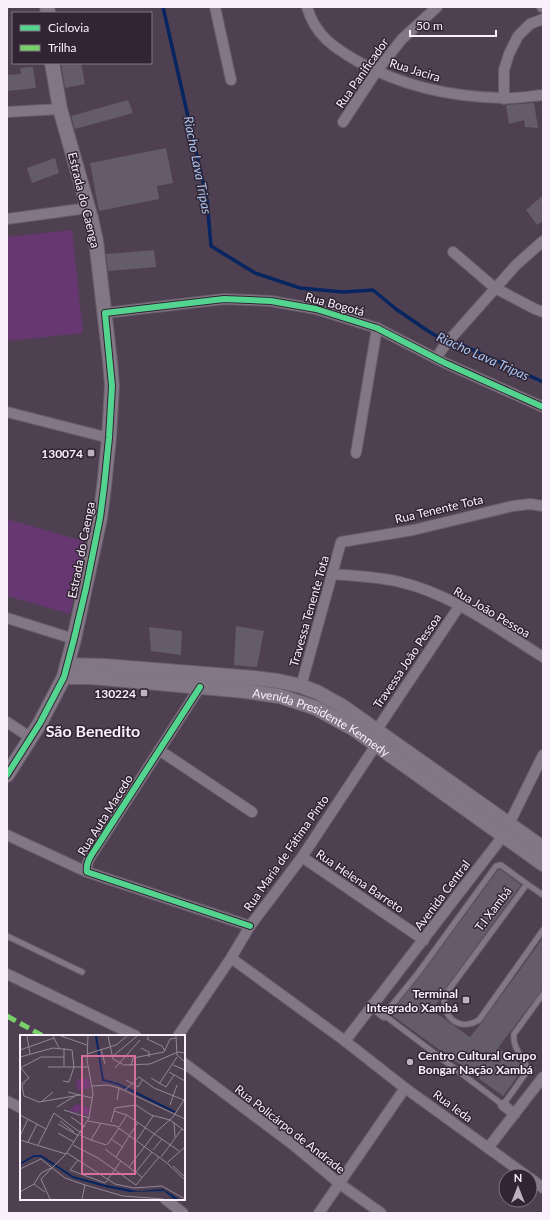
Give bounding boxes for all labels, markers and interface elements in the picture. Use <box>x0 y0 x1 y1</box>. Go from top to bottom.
legend <box>12 12 152 64</box>
scale bar <box>410 12 496 38</box>
text: 50 m <box>416 18 443 33</box>
text: Ciclovia <box>48 20 89 35</box>
street label: Rua Panificador <box>332 35 392 111</box>
text: Trilha <box>48 40 77 55</box>
street label: Rua Jacira <box>388 55 442 85</box>
water label: Riacho Lava Tripas <box>181 115 215 215</box>
street label: Estrada do Caenga <box>65 151 103 249</box>
street label: Rua Bogotá <box>304 289 366 319</box>
water label: Riacho Lava Tripas <box>434 328 532 384</box>
place label: 130074 <box>41 446 83 461</box>
marker: 130074 <box>86 448 96 458</box>
street label: Rua Tenente Tota <box>393 492 485 526</box>
street label: Estrada do Caenga <box>64 500 98 600</box>
street label: Travessa Tenente Tota <box>286 554 332 668</box>
street label: Rua João Pessoa <box>451 583 533 641</box>
street label: Travessa João Pessoa <box>370 611 444 711</box>
street label: Avenida Presidente Kennedy <box>252 685 393 760</box>
place label: 130224 <box>94 686 136 701</box>
marker: 130224 <box>139 688 149 698</box>
district label: São Benedito <box>46 721 140 740</box>
street label: Rua Auta Macedo <box>74 771 136 858</box>
street label: Rua Maria de Fátima Pinto <box>240 792 332 914</box>
street label: Rua Helena Barreto <box>313 846 407 916</box>
street label: Avenida Central <box>411 857 473 933</box>
street label: T.I Xambá <box>471 884 515 934</box>
place label: Terminal Integrado Xambá <box>367 986 458 1015</box>
marker: Terminal Integrado Xambá <box>461 995 471 1005</box>
inset map <box>20 1035 185 1200</box>
place label: Centro Cultural Grupo Bongar Nação Xambá <box>418 1048 536 1077</box>
marker: Centro Cultural Grupo Bongar Nação Xambá <box>405 1057 415 1067</box>
street label: Rua Policárpo de Andrade <box>232 1081 348 1177</box>
street label: Rua Ieda <box>430 1087 476 1125</box>
north arrow <box>498 1168 538 1208</box>
text: N <box>514 1171 522 1184</box>

